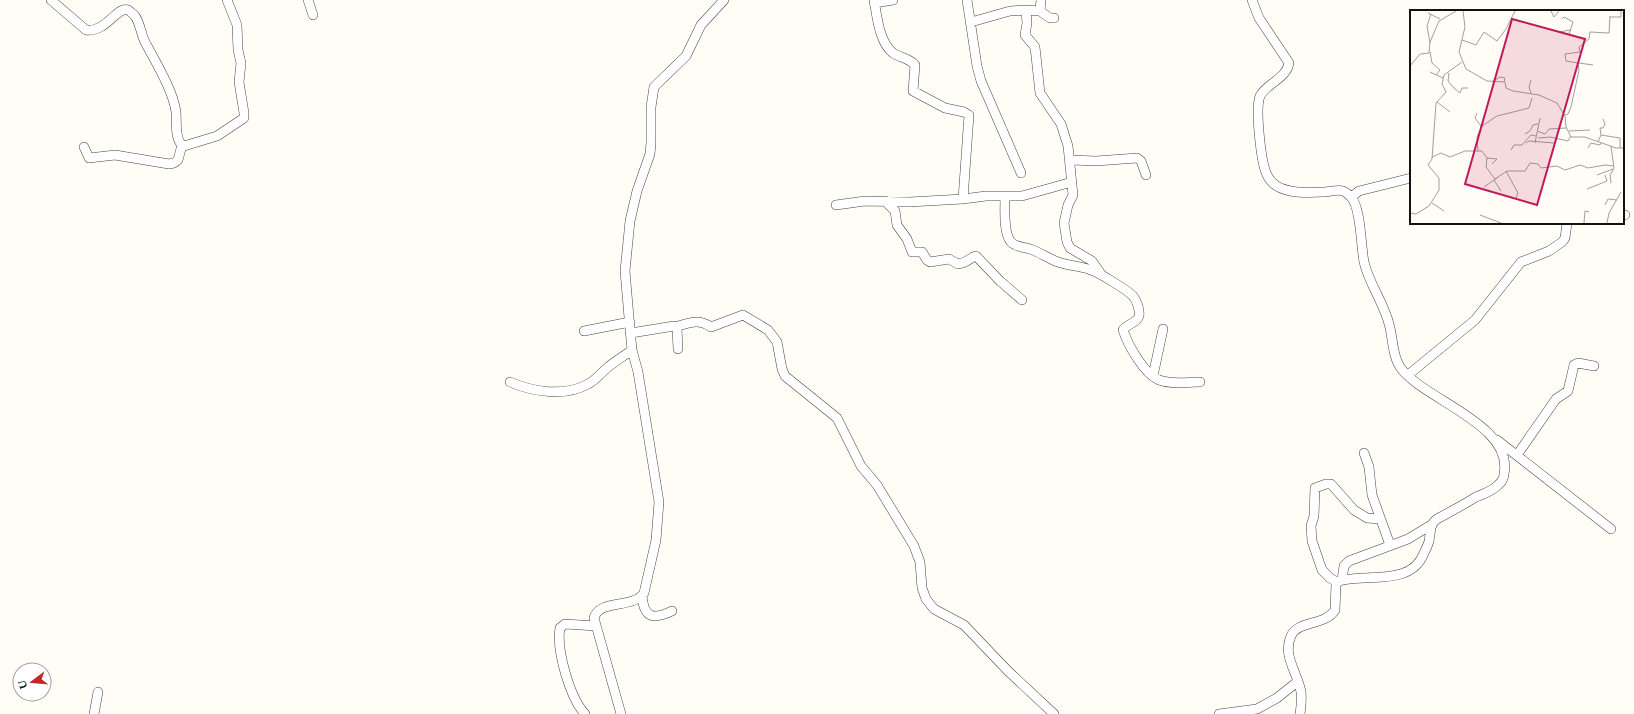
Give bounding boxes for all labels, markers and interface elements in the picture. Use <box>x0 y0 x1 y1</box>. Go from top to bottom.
inset map <box>1410 10 1624 224</box>
north arrow <box>12 662 52 702</box>
text: U <box>13 678 32 691</box>

